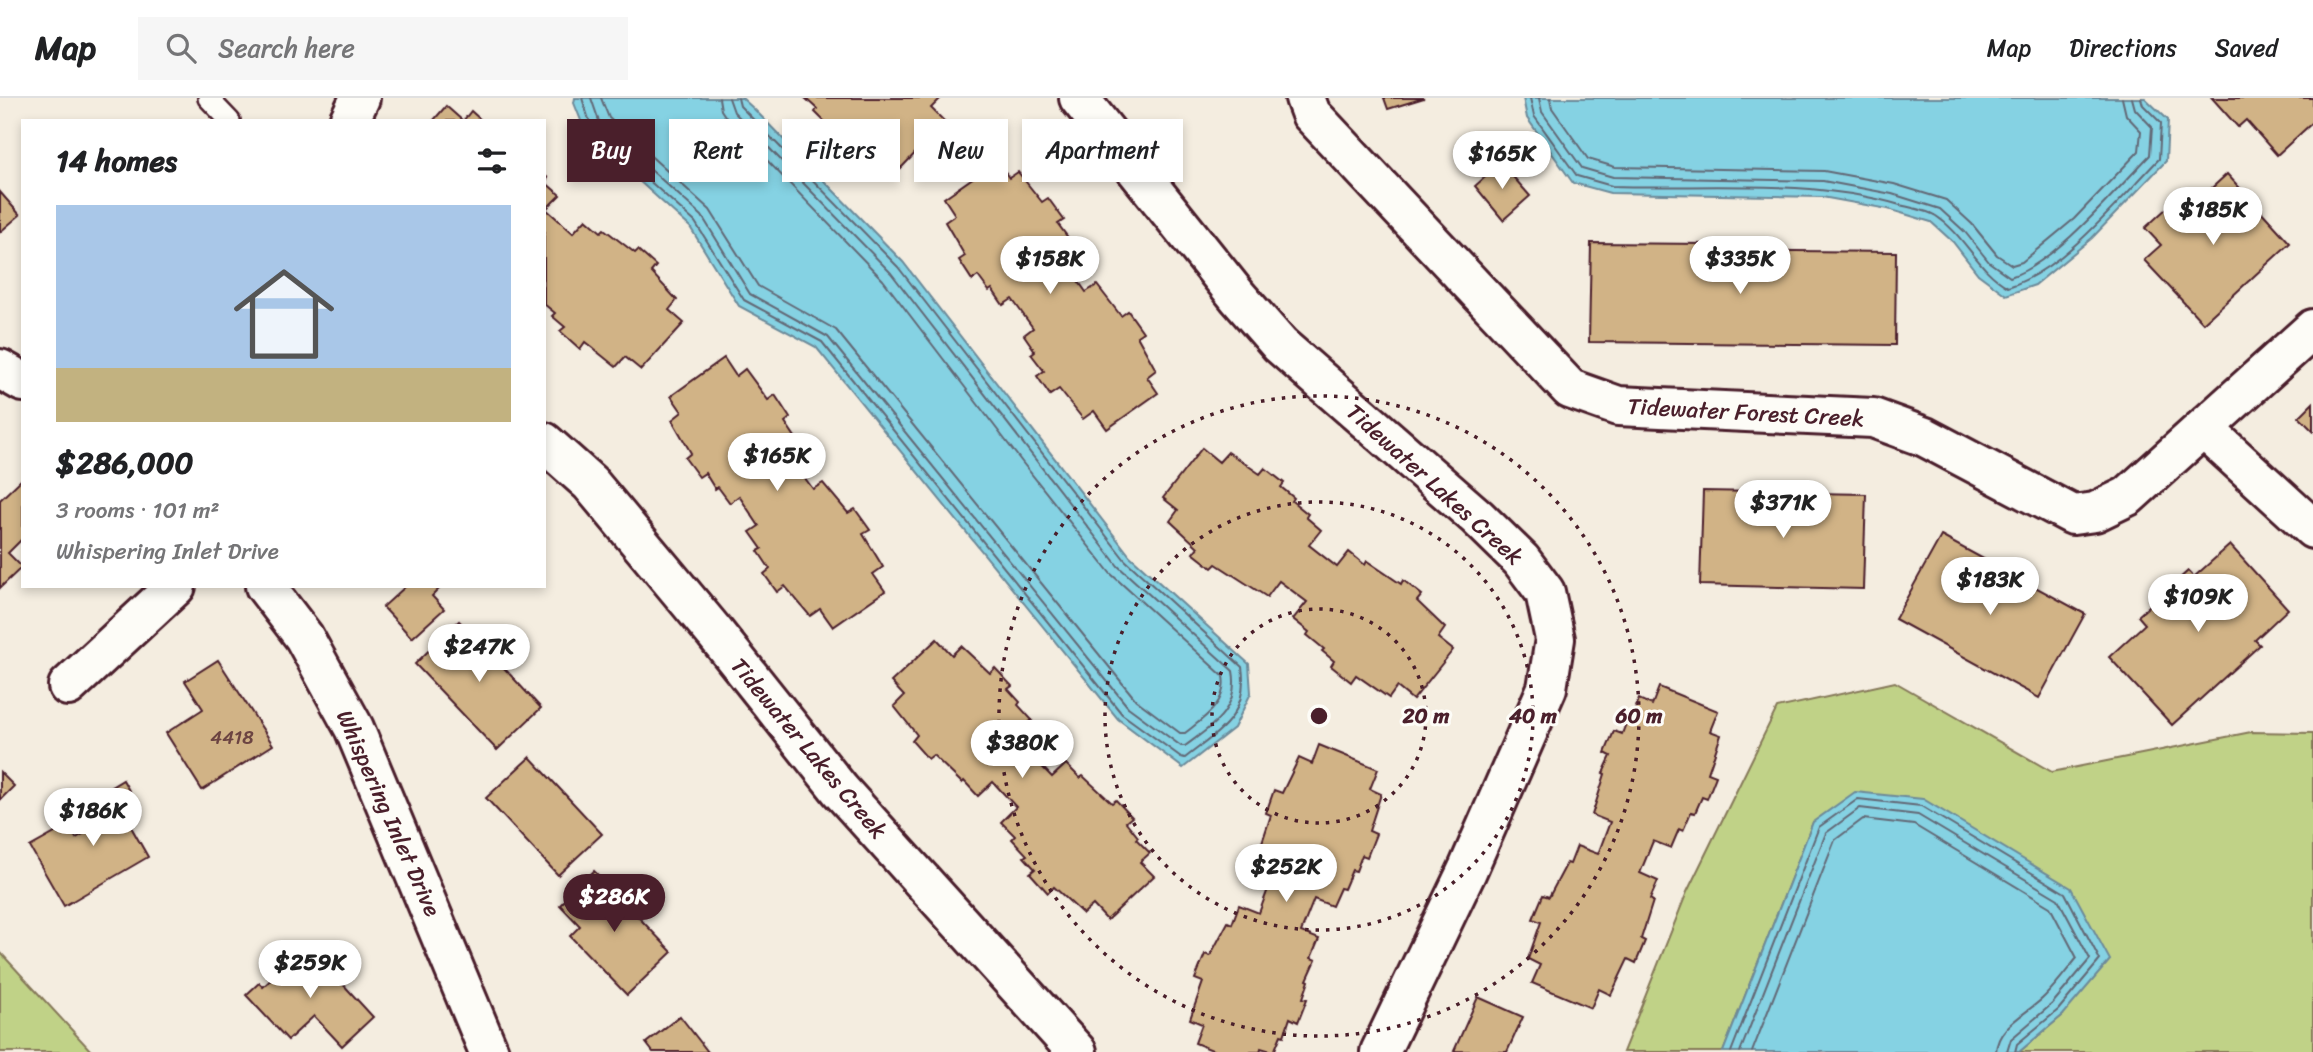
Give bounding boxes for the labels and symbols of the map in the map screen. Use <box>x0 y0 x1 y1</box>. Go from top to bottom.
pin: $165K <box>1453 132 1551 191</box>
pin: $185K <box>2164 188 2262 247</box>
pin: $158K <box>1001 236 1099 296</box>
pin: $335K <box>1691 236 1789 296</box>
street label: Tidewater Forest Creek <box>1627 386 1865 439</box>
street label: Tidewater Lakes Creek <box>1336 393 1533 576</box>
pin: $165K <box>728 434 826 493</box>
pin: $371K <box>1734 480 1832 540</box>
pin: $183K <box>1941 558 2039 617</box>
pin: $109K <box>2149 574 2247 634</box>
pin: $247K <box>430 624 528 684</box>
street label: Tidewater Lakes Creek <box>720 648 897 849</box>
text: 20 m <box>1402 697 1450 735</box>
text: 40 m <box>1508 697 1558 735</box>
text: 60 m <box>1615 697 1663 735</box>
street label: Whispering Inlet Drive <box>324 703 453 923</box>
centre of rings <box>1307 704 1331 728</box>
pin: $380K <box>973 720 1071 780</box>
house number: 4418 <box>210 721 254 754</box>
pin: $186K <box>44 788 142 848</box>
pin: $252K <box>1237 844 1335 904</box>
pin: $286K <box>565 874 663 934</box>
pin: $259K <box>261 940 359 1000</box>

